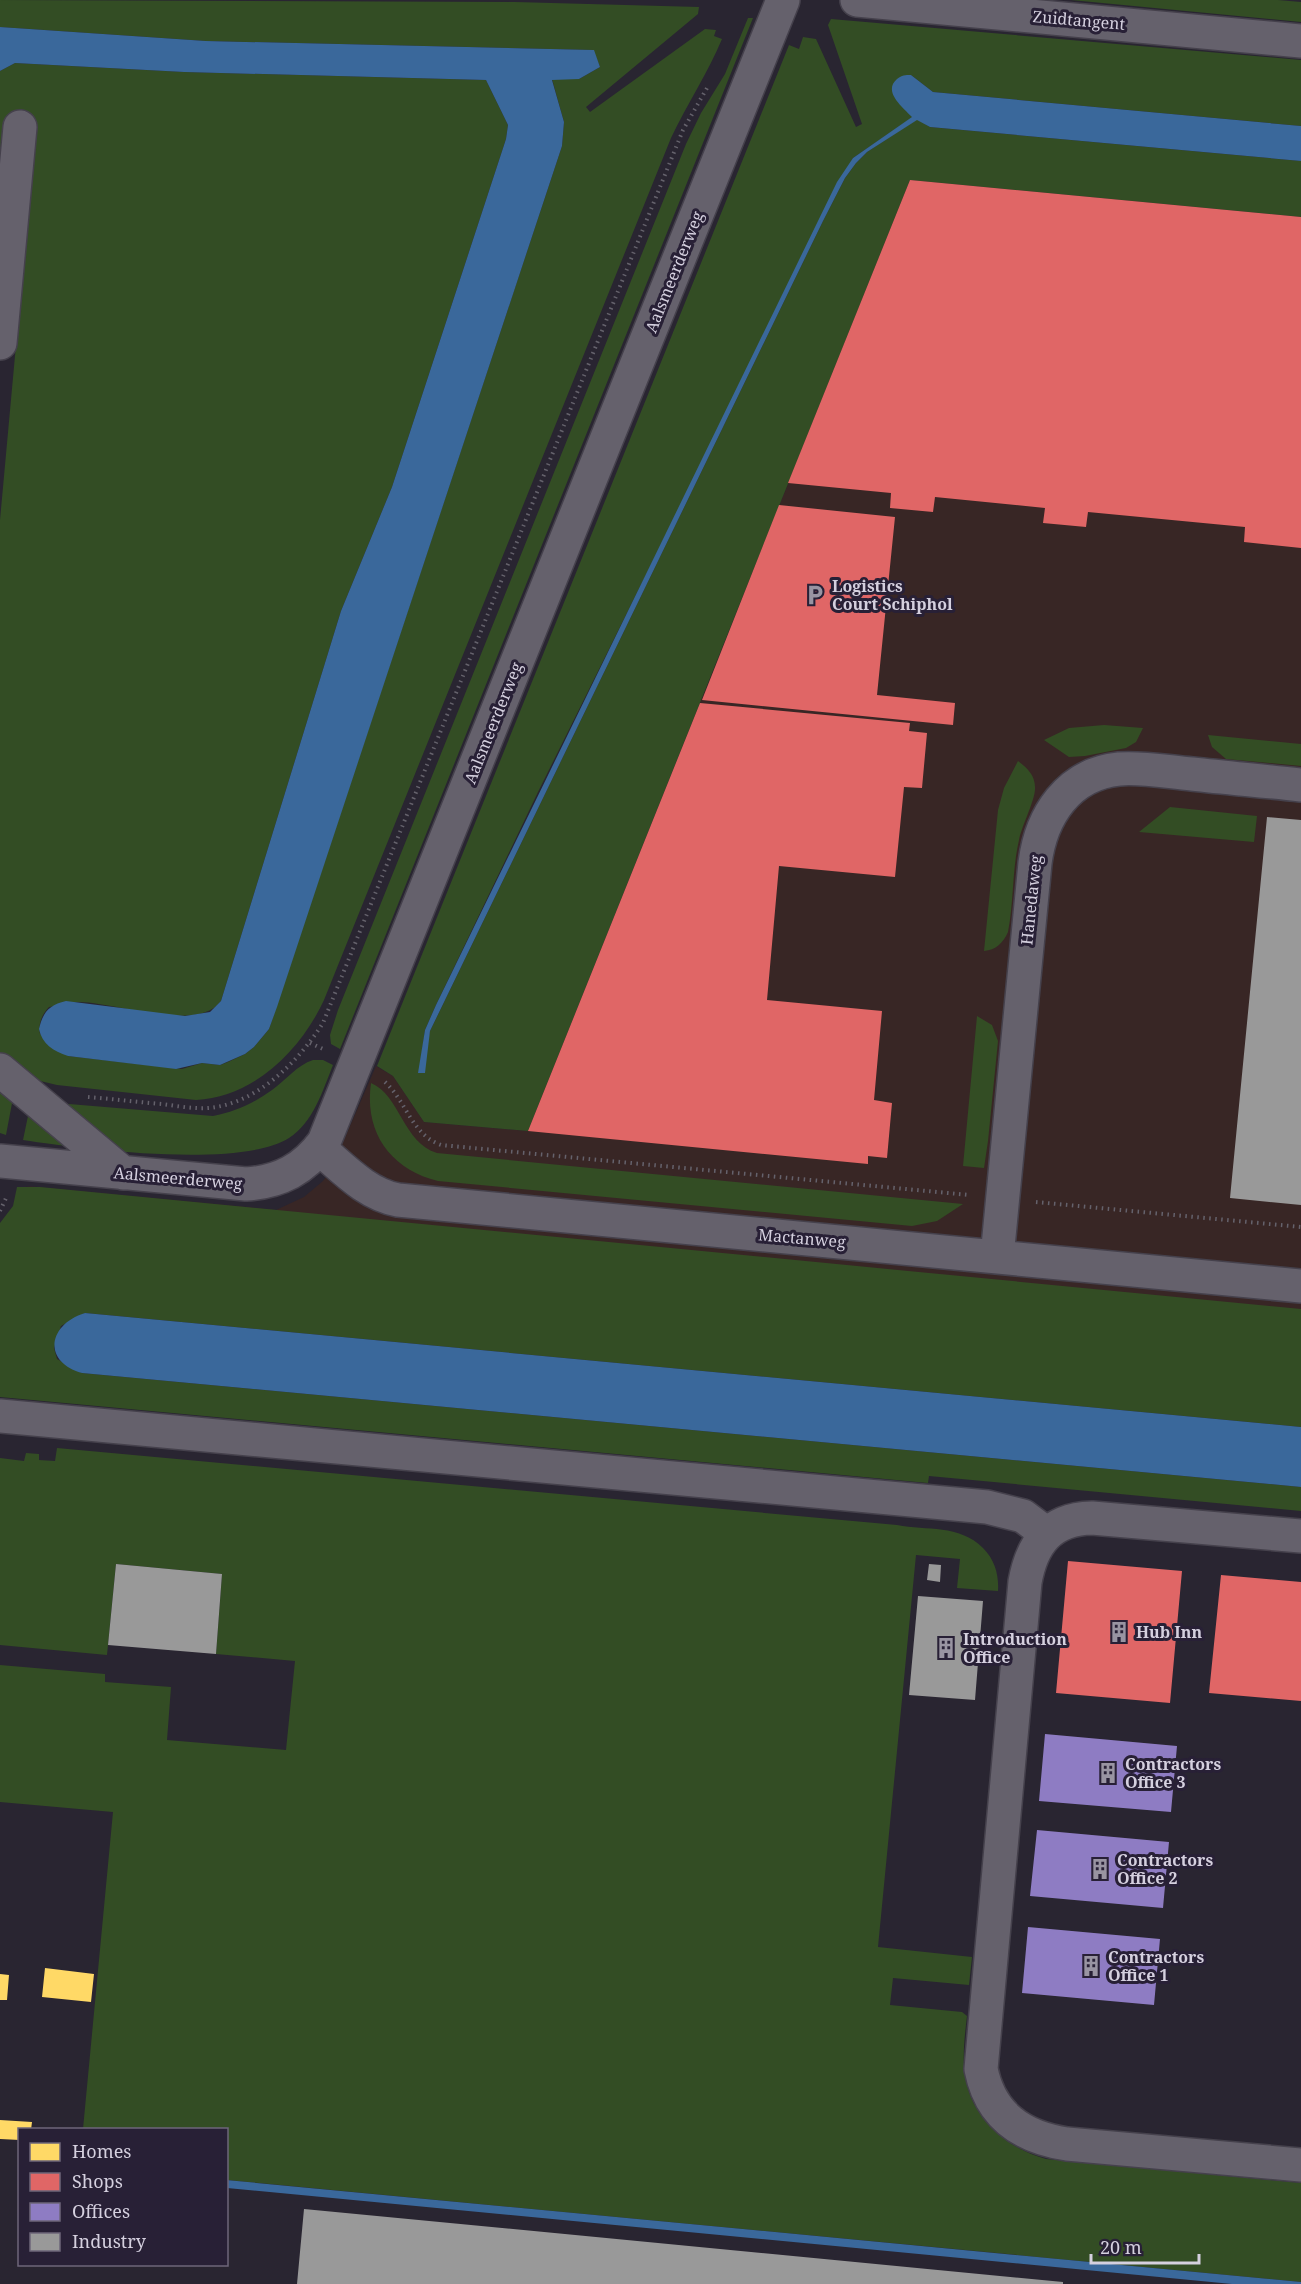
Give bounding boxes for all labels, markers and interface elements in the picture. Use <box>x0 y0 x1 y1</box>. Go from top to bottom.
street label: Zuidtangent <box>1032 5 1126 35</box>
street label: Aalsmeerderweg <box>640 208 709 336</box>
place label: Logistics Court Schiphol <box>832 575 953 615</box>
parking icon: Logistics Court Schiphol <box>803 583 827 607</box>
street label: Aalsmeerderweg <box>459 659 528 787</box>
street label: Hanedaweg <box>1015 854 1047 946</box>
street label: Aalsmeerderweg <box>113 1161 244 1195</box>
street label: Mactanweg <box>757 1223 847 1253</box>
building icon: Hub Inn <box>1107 1620 1131 1644</box>
place label: Hub Inn <box>1136 1621 1202 1643</box>
place label: Introduction Office <box>963 1628 1067 1668</box>
building icon: Introduction Office <box>934 1636 958 1660</box>
place label: Contractors Office 3 <box>1125 1753 1221 1793</box>
building icon: Contractors Office 3 <box>1096 1761 1120 1785</box>
place label: Contractors Office 2 <box>1117 1849 1213 1889</box>
building icon: Contractors Office 2 <box>1088 1857 1112 1881</box>
place label: Contractors Office 1 <box>1108 1946 1204 1986</box>
building icon: Contractors Office 1 <box>1079 1954 1103 1978</box>
legend <box>18 2128 228 2266</box>
text: Homes <box>72 2139 131 2163</box>
text: Shops <box>72 2169 123 2193</box>
text: Offices <box>72 2199 130 2223</box>
scale bar <box>1091 2227 1199 2265</box>
text: Industry <box>72 2229 147 2253</box>
text: 20 m <box>1100 2235 1142 2259</box>

